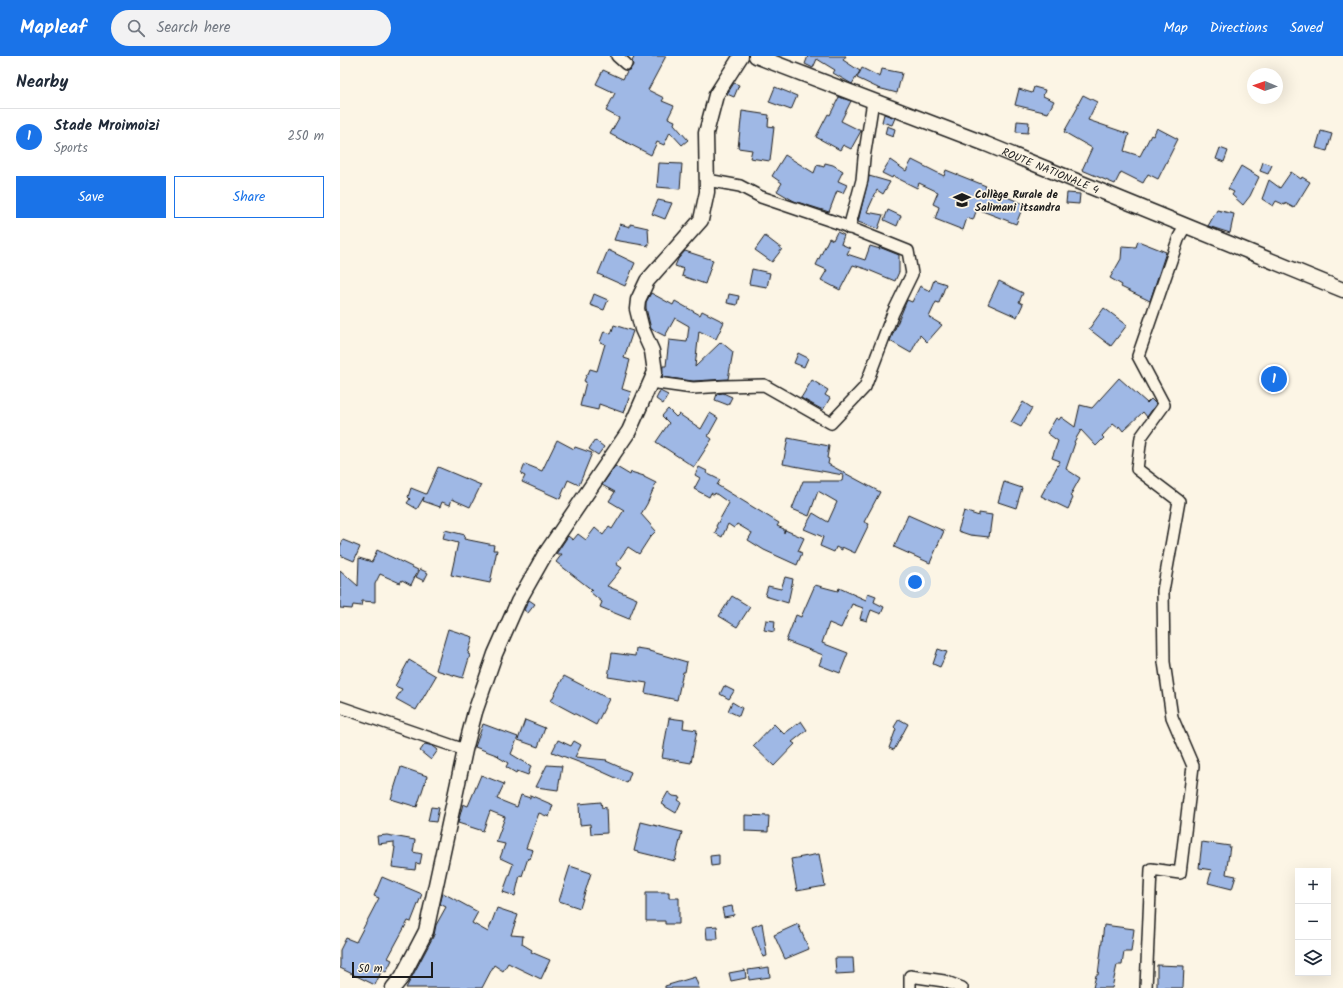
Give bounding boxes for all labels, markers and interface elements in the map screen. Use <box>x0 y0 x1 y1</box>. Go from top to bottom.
search box <box>111 10 391 46</box>
text: Mapleaf <box>20 13 87 43</box>
text: Search here <box>157 16 231 40</box>
icon: search <box>125 17 147 39</box>
text: Map <box>1163 17 1188 39</box>
text: Directions <box>1210 17 1268 39</box>
text: Saved <box>1290 17 1323 39</box>
north arrow <box>1247 68 1283 104</box>
text: Nearby <box>16 69 68 96</box>
text: Stade Mroimoizi <box>54 114 160 138</box>
text: 1 <box>27 126 31 147</box>
text: 250 m <box>287 126 324 147</box>
text: Sports <box>54 138 88 159</box>
street label: ROUTE NATIONALE 4 <box>999 143 1102 199</box>
button: Save <box>16 176 166 218</box>
button: Share <box>174 176 324 218</box>
place label: Collège Rurale de Salimani itsandra <box>975 186 1061 217</box>
school or university icon: Collège Rurale de Salimani itsandra <box>952 190 972 210</box>
pin: 1 <box>1261 364 1287 394</box>
your location <box>905 572 925 592</box>
map controls <box>1295 868 1331 976</box>
button: + <box>1295 868 1331 904</box>
button: − <box>1295 904 1331 940</box>
button: layers <box>1295 940 1331 976</box>
scale bar <box>352 960 433 979</box>
text: 50 m <box>358 960 383 978</box>

